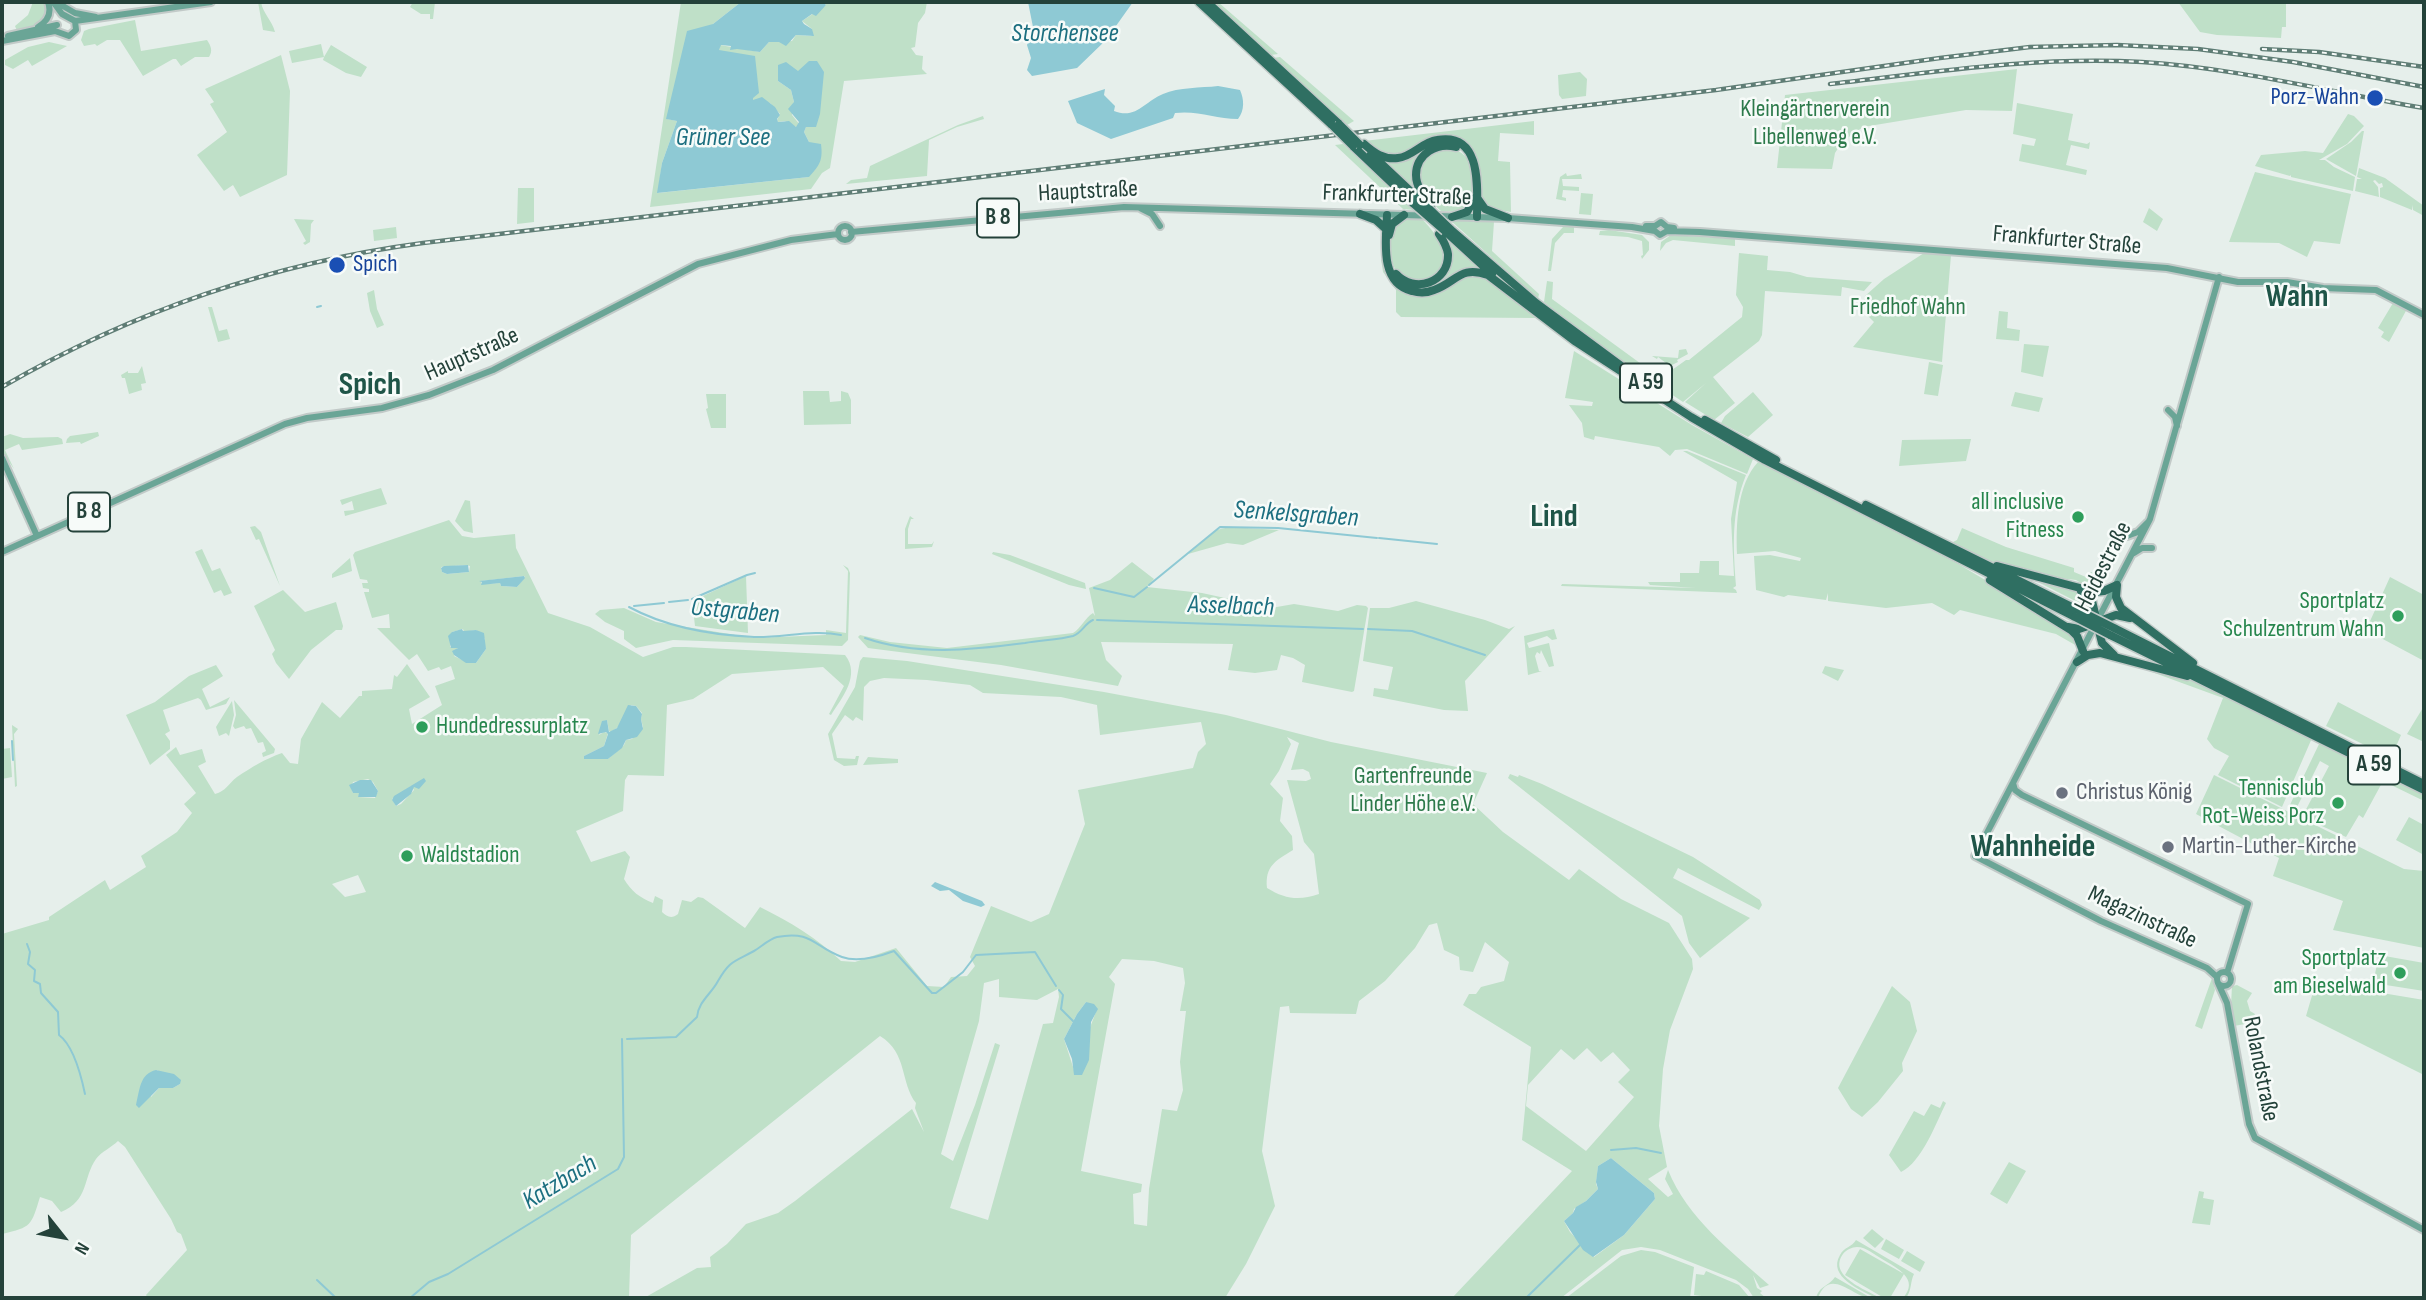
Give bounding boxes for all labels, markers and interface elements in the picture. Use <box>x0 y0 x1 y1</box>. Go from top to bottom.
water label: Storchensee <box>1011 18 1119 50</box>
place label: Porz-Wahn <box>2270 84 2359 112</box>
marker: Porz-Wahn <box>2365 88 2385 108</box>
park label: Kleingärtnerverein Libellenweg e.V. <box>1740 96 1890 152</box>
water label: Grüner See <box>676 122 770 154</box>
street label: Hauptstraße <box>1037 175 1139 209</box>
street label: Frankfurter Straße <box>1322 179 1472 213</box>
road number: B 8 <box>977 198 1019 238</box>
street label: Frankfurter Straße <box>1992 220 2142 262</box>
place label: Spich <box>353 251 398 279</box>
marker: Spich <box>327 255 347 275</box>
district label: Wahn <box>2266 279 2328 317</box>
park label: Friedhof Wahn <box>1850 294 1966 322</box>
street label: Hauptstraße <box>420 322 524 388</box>
road number: A 59 <box>1620 364 1672 402</box>
district label: Spich <box>339 367 401 405</box>
place label: all inclusive Fitness <box>1971 489 2064 545</box>
road number: B 8 <box>68 492 110 532</box>
water label: Senkelsgraben <box>1233 495 1359 535</box>
district label: Lind <box>1530 499 1578 537</box>
marker: all inclusive Fitness <box>2070 509 2086 525</box>
street label: Heidestraße <box>2069 517 2139 617</box>
place label: Sportplatz Schulzentrum Wahn <box>2223 588 2384 644</box>
water label: Asselbach <box>1187 590 1275 624</box>
water label: Ostgraben <box>689 593 781 631</box>
marker: Sportplatz Schulzentrum Wahn <box>2390 608 2406 624</box>
place label: Hundedressurplatz <box>436 713 588 741</box>
marker: Hundedressurplatz <box>414 719 430 735</box>
road number: A 59 <box>2348 746 2400 785</box>
park label: Gartenfreunde Linder Höhe e.V. <box>1350 763 1476 819</box>
place label: Tennisclub Rot-Weiss Porz <box>2202 775 2324 831</box>
place label: Christus König <box>2076 779 2192 807</box>
marker: Christus König <box>2054 785 2070 801</box>
marker: Tennisclub Rot-Weiss Porz <box>2330 795 2346 811</box>
district label: Wahnheide <box>1971 829 2095 867</box>
place label: Martin-Luther-Kirche <box>2182 833 2357 861</box>
marker: Martin-Luther-Kirche <box>2160 839 2176 855</box>
place label: Waldstadion <box>421 842 519 870</box>
marker: Waldstadion <box>399 848 415 864</box>
street label: Magazinstraße <box>2083 880 2201 956</box>
place label: Sportplatz am Bieselwald <box>2273 945 2386 1001</box>
marker: Sportplatz am Bieselwald <box>2392 965 2408 981</box>
street label: Rolandstraße <box>2236 1014 2284 1124</box>
water label: Katzbach <box>517 1149 603 1217</box>
north arrow <box>28 1202 98 1272</box>
text: N <box>69 1238 94 1258</box>

